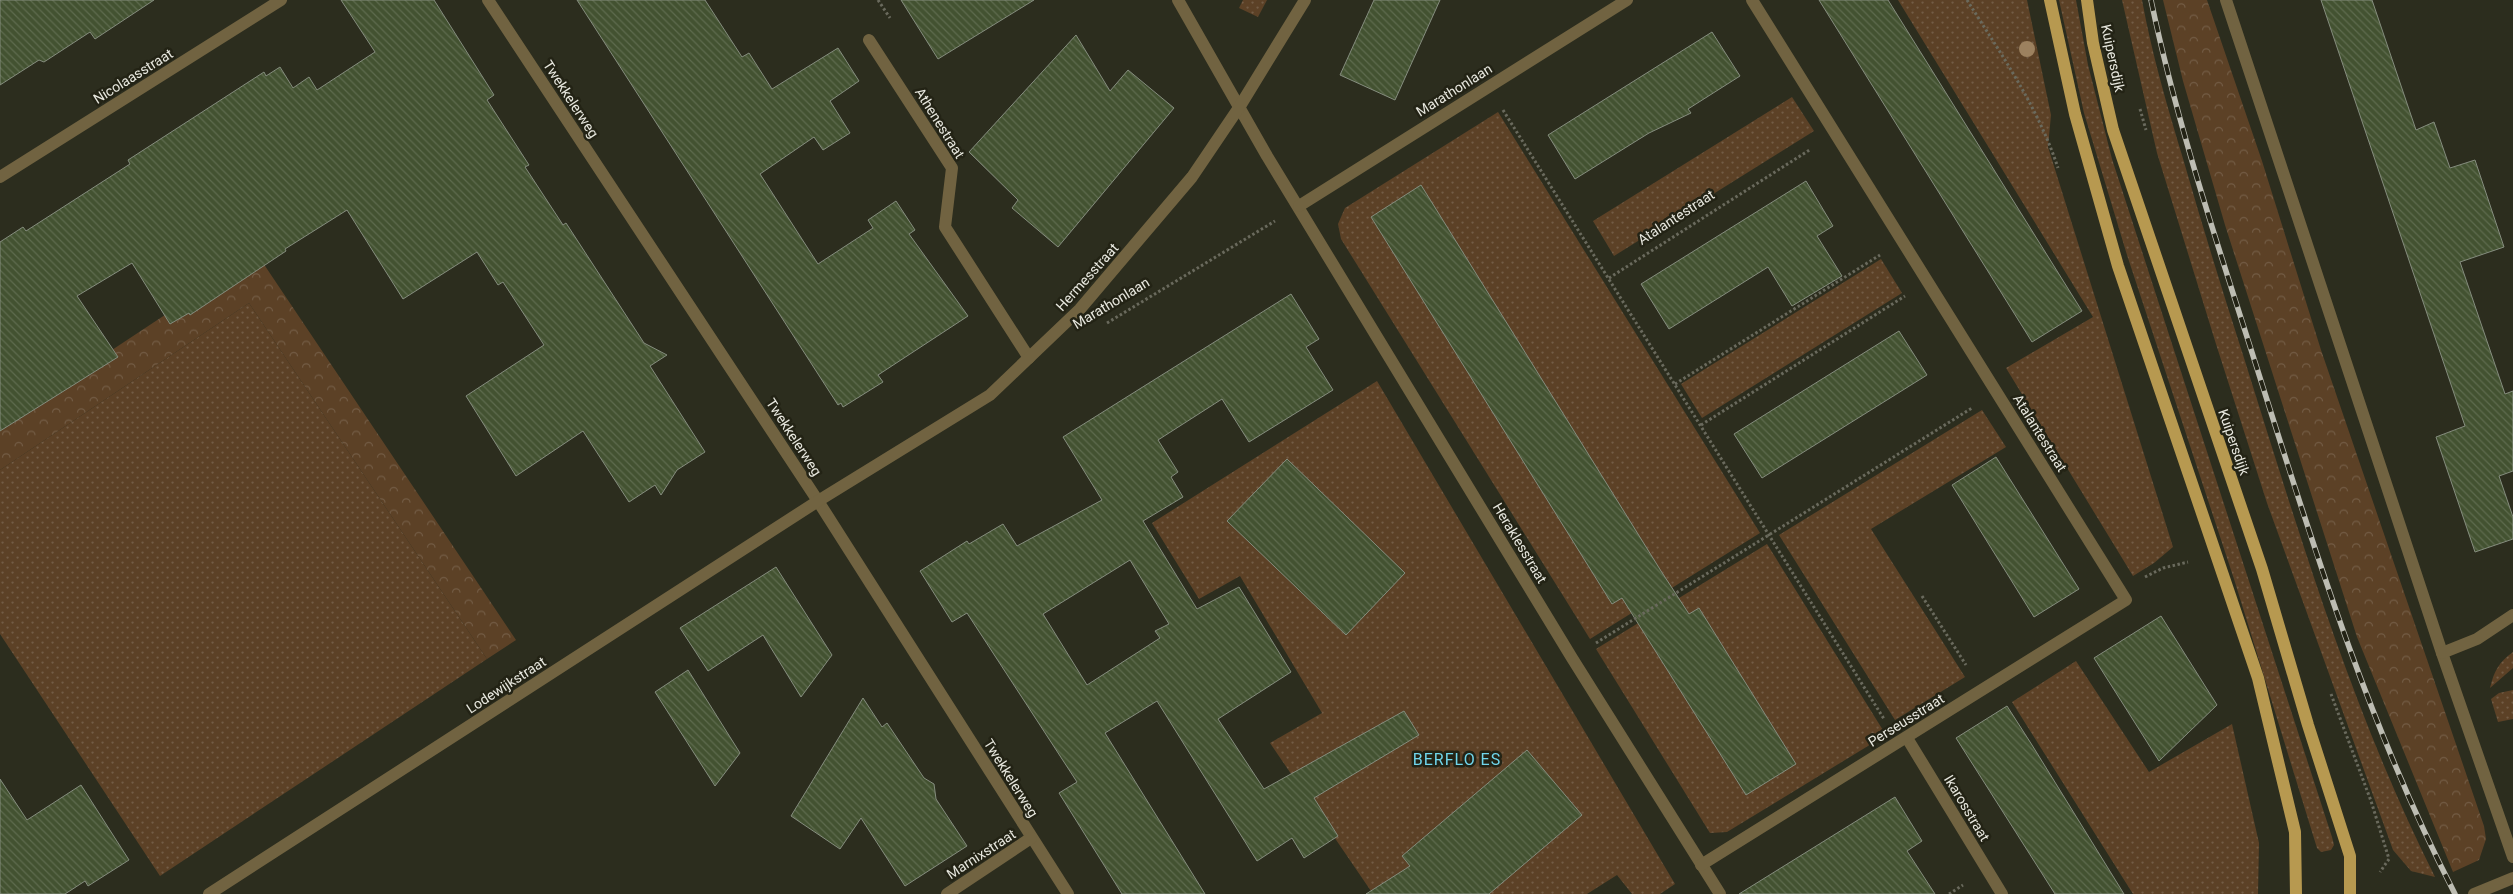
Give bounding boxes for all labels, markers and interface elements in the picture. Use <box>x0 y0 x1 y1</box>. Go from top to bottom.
street label: Kuipersdijk <box>2098 23 2128 94</box>
street label: Nicolaasstraat <box>90 45 176 107</box>
street label: Twekkelerweg <box>540 57 602 141</box>
street label: Marathonlaan <box>1413 60 1495 120</box>
street label: Athenestraat <box>912 85 968 162</box>
street label: Atalantestraat <box>1635 186 1718 248</box>
street label: Hermesstraat <box>1053 240 1122 314</box>
street label: Marathonlaan <box>1070 274 1152 332</box>
street label: Atalantestraat <box>2010 391 2070 475</box>
street label: Twekkelerweg <box>763 395 825 479</box>
street label: Kuipersdijk <box>2215 407 2253 478</box>
street label: Heraklesstraat <box>1490 500 1550 586</box>
street label: Lodewijkstraat <box>463 653 549 717</box>
street label: Perseusstraat <box>1865 690 1947 750</box>
street label: Twekkelerweg <box>981 736 1041 820</box>
district label: BERFLO ES <box>1413 750 1501 769</box>
street label: Ikarosstraat <box>1941 772 1993 844</box>
street label: Marnixstraat <box>944 826 1019 882</box>

